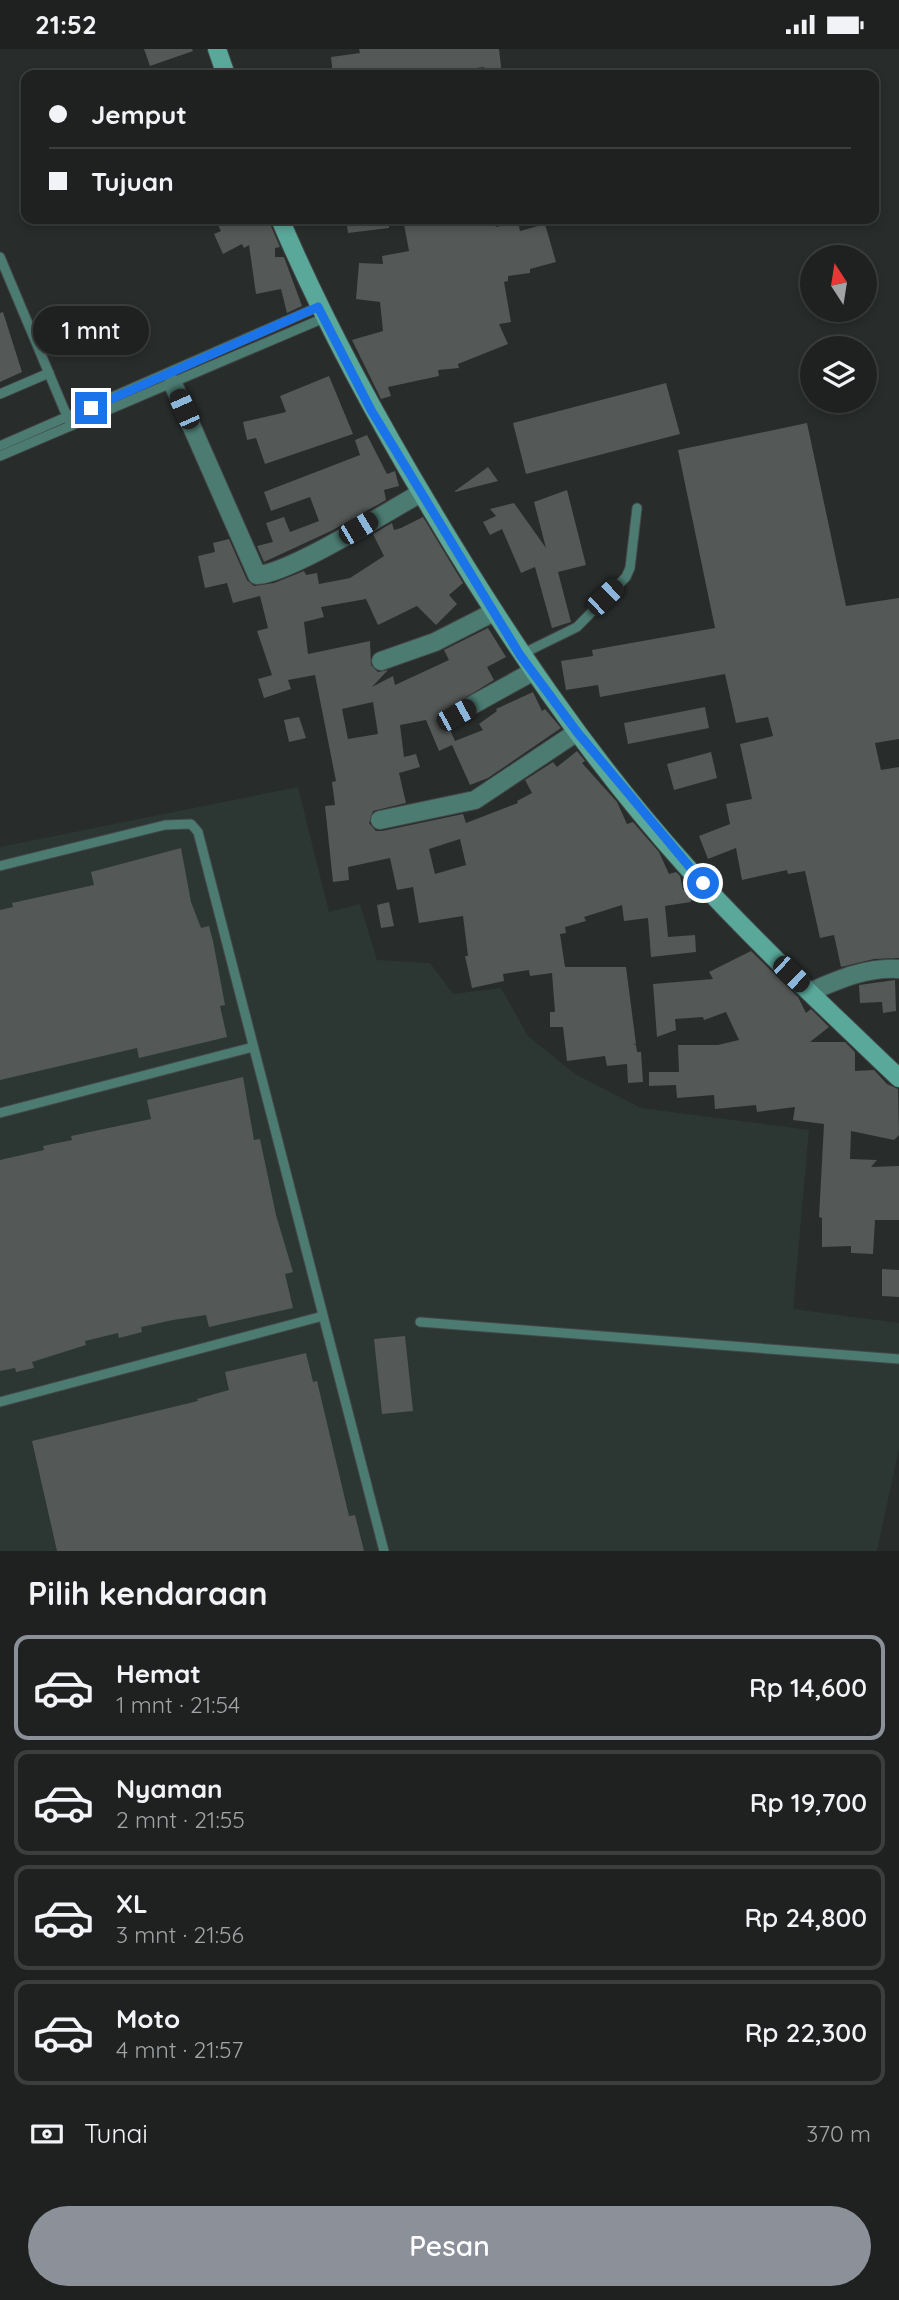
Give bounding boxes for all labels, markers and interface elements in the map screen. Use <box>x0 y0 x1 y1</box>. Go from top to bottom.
text: 21:52 <box>35 8 97 41</box>
text: Jemput <box>91 98 187 131</box>
text: Tujuan <box>91 165 174 198</box>
north arrow <box>800 245 877 322</box>
map controls <box>800 245 877 413</box>
callout: 1 mnt <box>33 307 149 355</box>
text: 1 mnt <box>62 316 120 345</box>
button: layers <box>800 336 877 413</box>
car <box>166 386 203 432</box>
route end <box>75 392 107 424</box>
car <box>335 508 382 548</box>
car <box>583 575 628 619</box>
car <box>433 696 480 734</box>
route start <box>687 867 719 899</box>
car <box>769 952 814 996</box>
text: Pilih kendaraan <box>28 1573 268 1613</box>
icon: car <box>32 1656 95 1719</box>
text: Hemat <box>116 1657 201 1690</box>
text: Rp 14,600 <box>749 1671 867 1704</box>
text: 1 mnt · 21:54 <box>116 1690 240 1719</box>
icon: car <box>32 1771 95 1834</box>
text: Nyaman <box>116 1772 223 1805</box>
text: Rp 19,700 <box>750 1786 867 1819</box>
text: 2 mnt · 21:55 <box>116 1805 245 1834</box>
icon: car <box>32 1886 95 1949</box>
text: XL <box>116 1887 148 1920</box>
text: Rp 24,800 <box>744 1901 867 1934</box>
text: 3 mnt · 21:56 <box>116 1920 244 1949</box>
icon: car <box>32 2001 95 2064</box>
text: Moto <box>116 2002 180 2035</box>
text: Rp 22,300 <box>745 2016 867 2049</box>
text: 4 mnt · 21:57 <box>116 2035 243 2064</box>
icon: cash <box>28 2115 66 2153</box>
text: Tunai <box>84 2117 148 2150</box>
text: 370 m <box>806 2119 871 2148</box>
button: Pesan <box>28 2206 871 2286</box>

